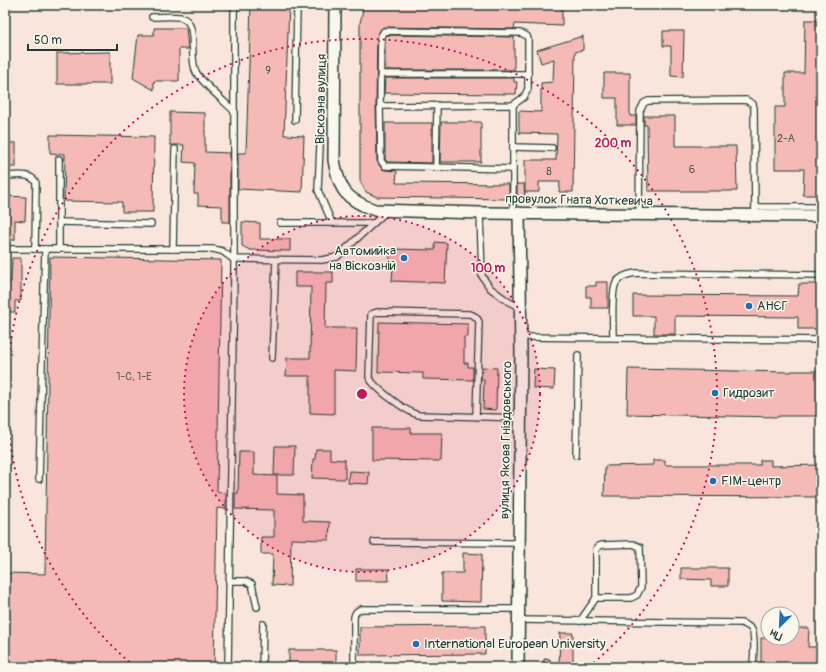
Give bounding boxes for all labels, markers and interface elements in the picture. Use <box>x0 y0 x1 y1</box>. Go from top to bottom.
scale bar <box>28 26 117 52</box>
text: 50 m <box>34 33 62 48</box>
street label: Віскозна вулиця <box>312 54 330 144</box>
house number: 9 <box>265 64 271 77</box>
house number: 2-А <box>777 132 795 145</box>
text: 200 m <box>595 136 632 151</box>
house number: 6 <box>689 163 695 176</box>
house number: 8 <box>546 165 552 178</box>
street label: провулок Гната Хоткевича <box>505 191 653 209</box>
place label: Автомийка на Віскозній <box>329 243 396 274</box>
marker: Автомийка на Віскозній <box>399 253 409 263</box>
text: 100 m <box>471 261 506 276</box>
place label: АНЄГ <box>757 298 788 314</box>
marker: АНЄГ <box>744 301 754 311</box>
street label: вулиця Якова Гніздовського <box>497 361 515 519</box>
house number: 1-С, 1-E <box>116 370 152 383</box>
place label: Гидрозит <box>723 385 775 401</box>
centre of rings <box>355 387 369 401</box>
marker: Гидрозит <box>710 388 720 398</box>
place label: FIM-центр <box>721 473 781 489</box>
marker: FIM-центр <box>708 476 718 486</box>
north arrow <box>760 606 800 646</box>
text: Пн <box>768 626 784 643</box>
place label: International European University <box>424 636 606 652</box>
marker: International European University <box>411 639 421 649</box>

